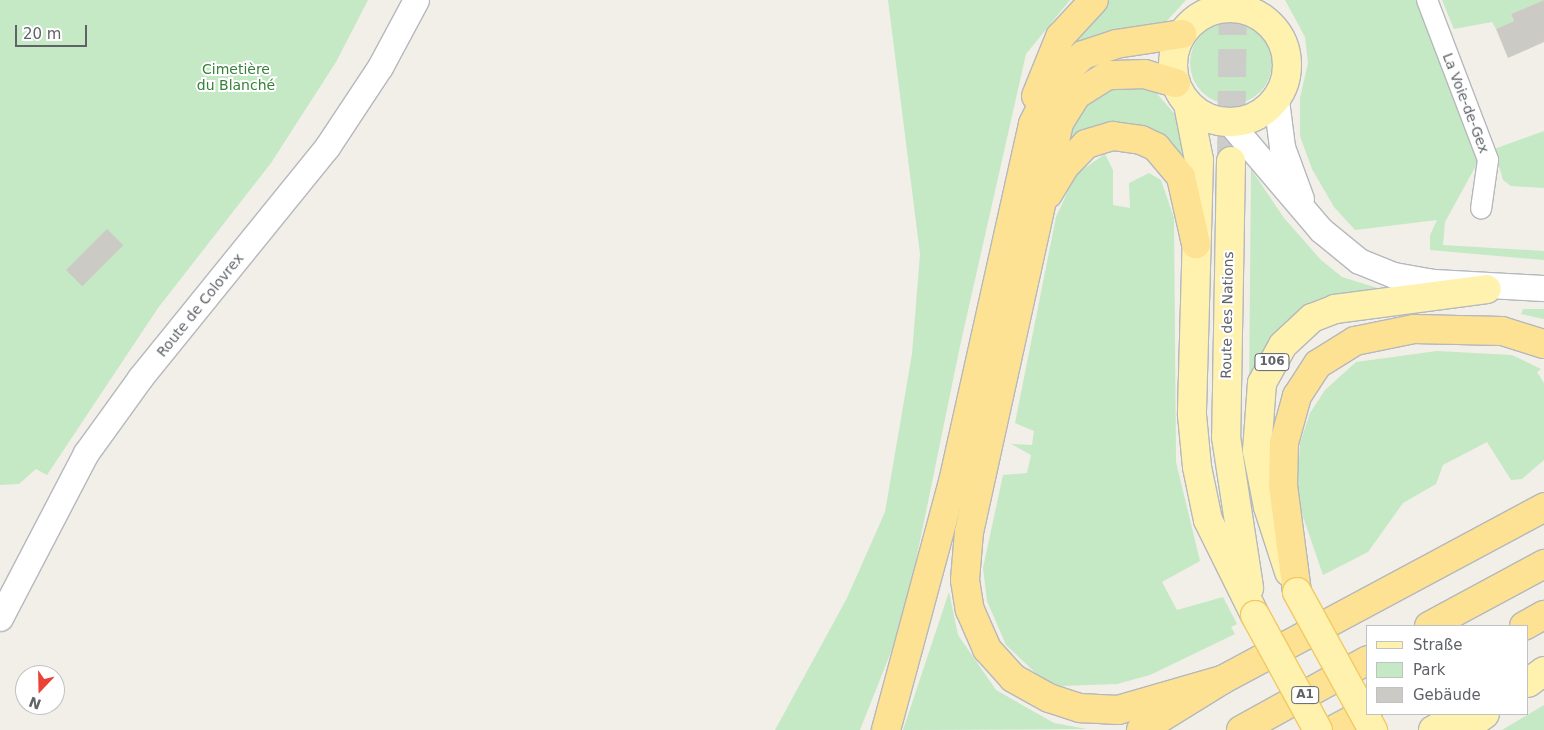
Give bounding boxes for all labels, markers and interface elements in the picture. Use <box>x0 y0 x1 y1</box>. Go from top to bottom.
scale bar <box>18 15 90 47</box>
text: 20 m <box>23 25 61 43</box>
street label: La Voie-de-Gex <box>1439 51 1493 155</box>
park label: Cimetière du Blanché <box>197 61 275 94</box>
street label: Route de Colovrex <box>153 250 247 360</box>
street label: Route des Nations <box>1217 251 1237 379</box>
road number: 106 <box>1253 352 1291 372</box>
legend <box>1366 625 1529 715</box>
text: Straße <box>1413 636 1462 654</box>
text: Park <box>1413 661 1445 679</box>
north arrow <box>15 665 65 715</box>
road number: A1 <box>1290 686 1320 704</box>
text: Gebäude <box>1413 686 1481 704</box>
text: N <box>27 694 43 713</box>

